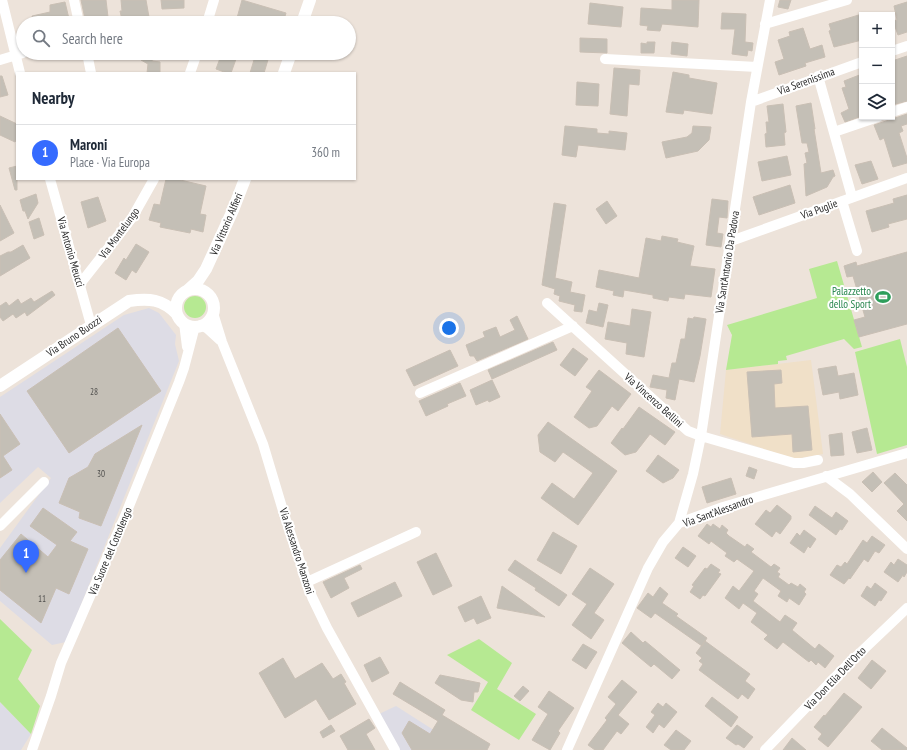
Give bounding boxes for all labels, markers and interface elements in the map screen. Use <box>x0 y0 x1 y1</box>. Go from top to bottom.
map controls <box>859 12 895 120</box>
button: + <box>859 12 895 48</box>
search box <box>16 16 356 60</box>
icon: search <box>30 27 52 49</box>
text: Search here <box>62 29 123 48</box>
button: − <box>859 48 895 84</box>
street label: Via Serenissima <box>775 64 836 98</box>
button: layers <box>859 84 895 120</box>
text: Nearby <box>32 87 75 109</box>
text: Maroni <box>70 135 107 154</box>
text: 1 <box>42 144 48 161</box>
text: 360 m <box>311 144 340 161</box>
text: Place · Via Europa <box>70 154 150 171</box>
street label: Via Vittorio Alfieri <box>206 190 246 258</box>
street label: Via Puglie <box>798 196 840 222</box>
street label: Via Montelungo <box>95 204 142 262</box>
street label: Via Sant'Antonio Da Padova <box>712 210 742 315</box>
street label: Via Antonio Meucci <box>54 214 88 289</box>
place label: Palazzetto dello Sport <box>829 284 871 311</box>
sports icon: Palazzetto dello Sport <box>874 288 892 306</box>
street label: Via Bruno Buozzi <box>43 312 104 360</box>
your location <box>439 318 459 338</box>
street label: Via Vincenzo Bellini <box>621 369 686 430</box>
house number: 28 <box>90 386 98 397</box>
house number: 30 <box>97 468 105 479</box>
street label: Via Sant'Alessandro <box>680 492 755 531</box>
street label: Via Suore del Cottolengo <box>85 505 135 598</box>
street label: Via Alessandro Manzoni <box>276 505 318 596</box>
pin: 1 <box>13 540 39 573</box>
house number: 11 <box>38 593 46 604</box>
street label: Via Don Elia Dell'Orto <box>801 643 869 713</box>

